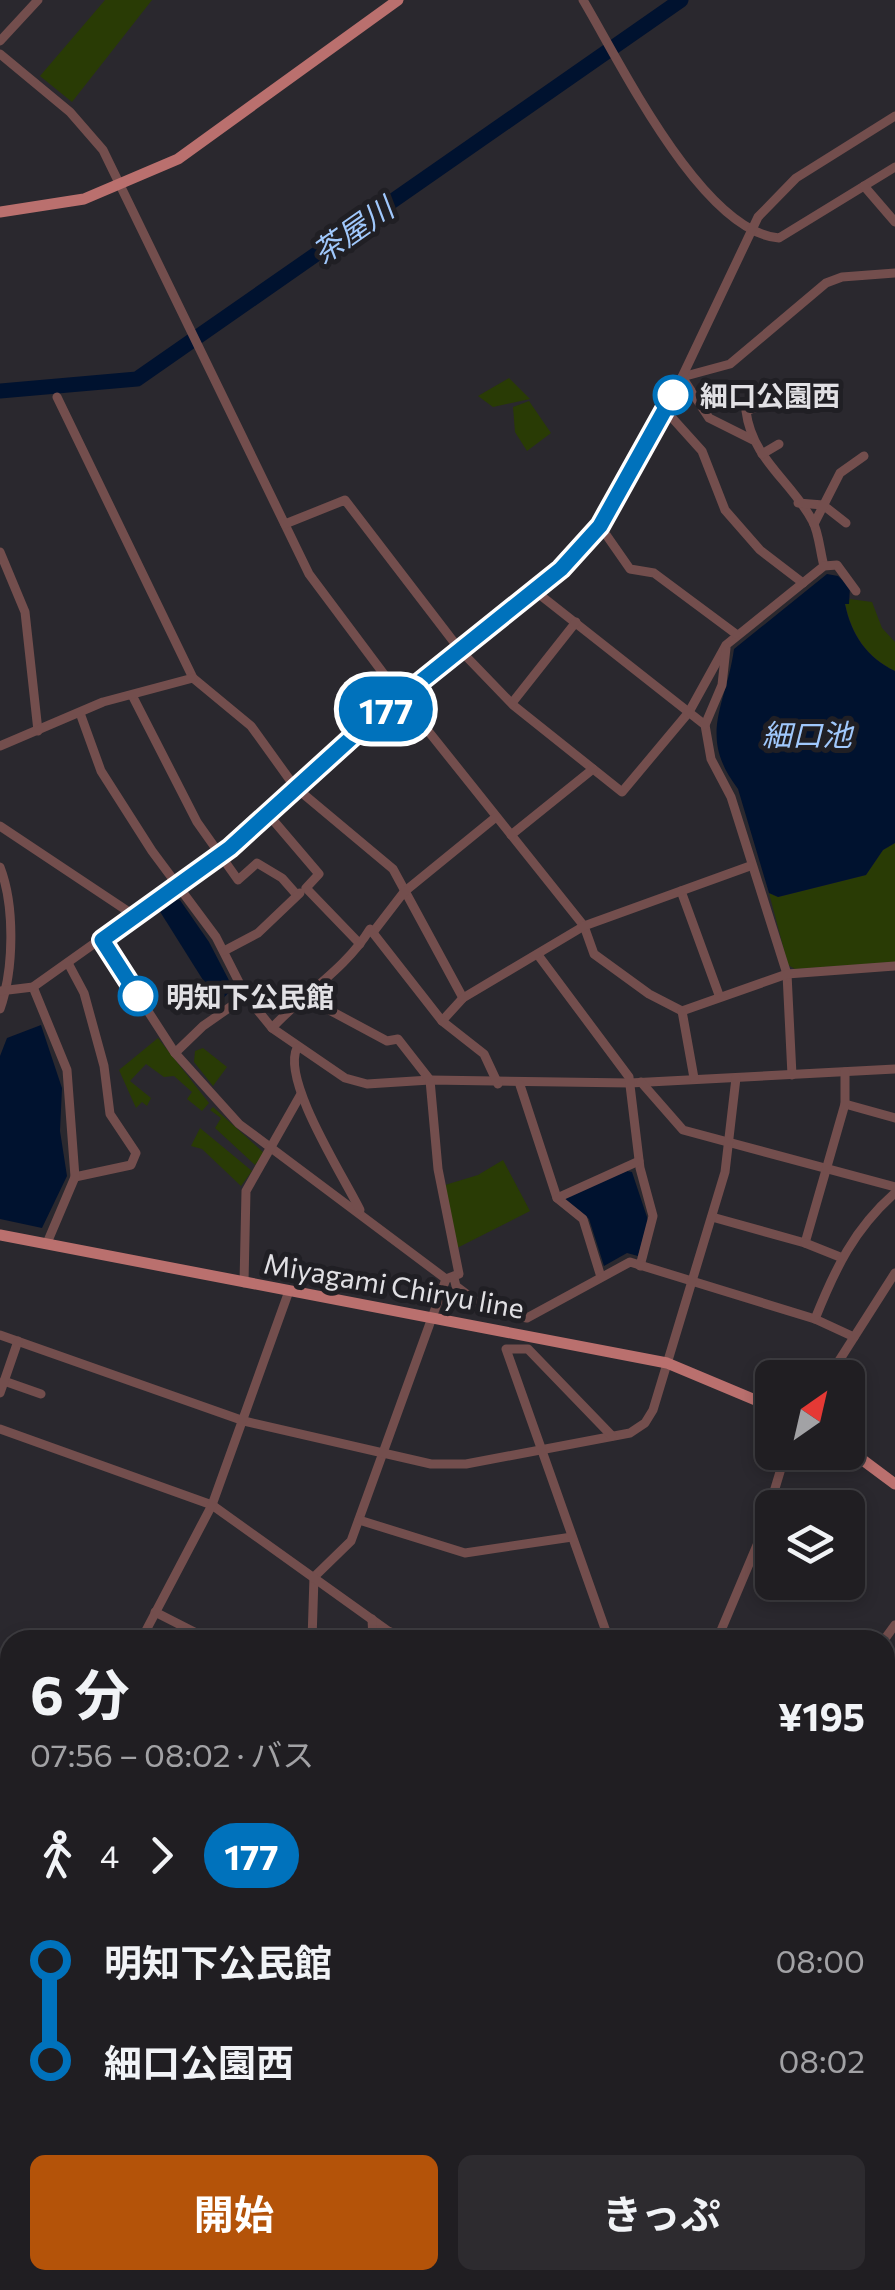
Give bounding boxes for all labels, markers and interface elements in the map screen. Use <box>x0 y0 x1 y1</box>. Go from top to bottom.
water label: 茶屋川 <box>305 186 402 270</box>
marker: 細口公園西 <box>654 376 692 414</box>
place label: 細口公園西 <box>700 378 840 412</box>
line badge: 177 <box>328 676 444 742</box>
text: 177 <box>359 688 413 731</box>
water label: 細口池 <box>762 715 855 752</box>
marker: 明知下公民館 <box>119 977 157 1015</box>
place label: 明知下公民館 <box>166 979 334 1013</box>
street label: Miyagami Chiryu line <box>261 1245 527 1325</box>
north arrow <box>755 1360 865 1470</box>
map controls <box>755 1360 865 1600</box>
button: layers <box>755 1490 865 1600</box>
text: 6 分 <box>30 1659 129 1726</box>
text: ¥195 <box>778 1692 865 1739</box>
text: 07:56 – 08:02 · バス <box>30 1734 314 1774</box>
icon: walk <box>30 1828 85 1883</box>
icon: forward <box>134 1828 189 1883</box>
text: 177 <box>224 1834 279 1877</box>
text: 4 <box>100 1835 119 1875</box>
text: 明知下公民館 <box>104 1938 332 1985</box>
text: 08:00 <box>775 1940 865 1980</box>
text: 細口公園西 <box>104 2038 294 2085</box>
text: 08:02 <box>779 2040 865 2080</box>
button: 開始 <box>30 2155 438 2270</box>
button: きっぷ <box>458 2155 865 2270</box>

